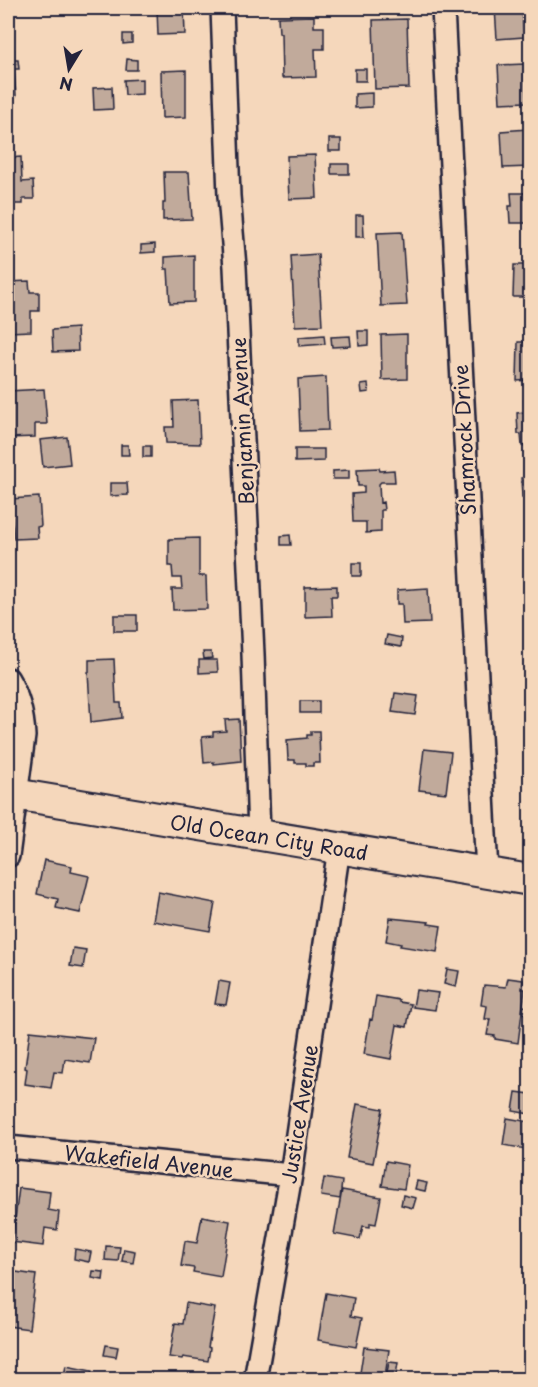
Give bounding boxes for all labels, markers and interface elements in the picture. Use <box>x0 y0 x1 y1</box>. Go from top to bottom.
north arrow <box>39 39 99 99</box>
text: N <box>57 72 74 98</box>
street label: Benjamin Avenue <box>223 337 261 505</box>
street label: Shamrock Drive <box>445 364 483 516</box>
street label: Old Ocean City Road <box>168 807 370 867</box>
street label: Justice Avenue <box>273 1042 325 1186</box>
street label: Wakefield Avenue <box>63 1137 235 1185</box>

